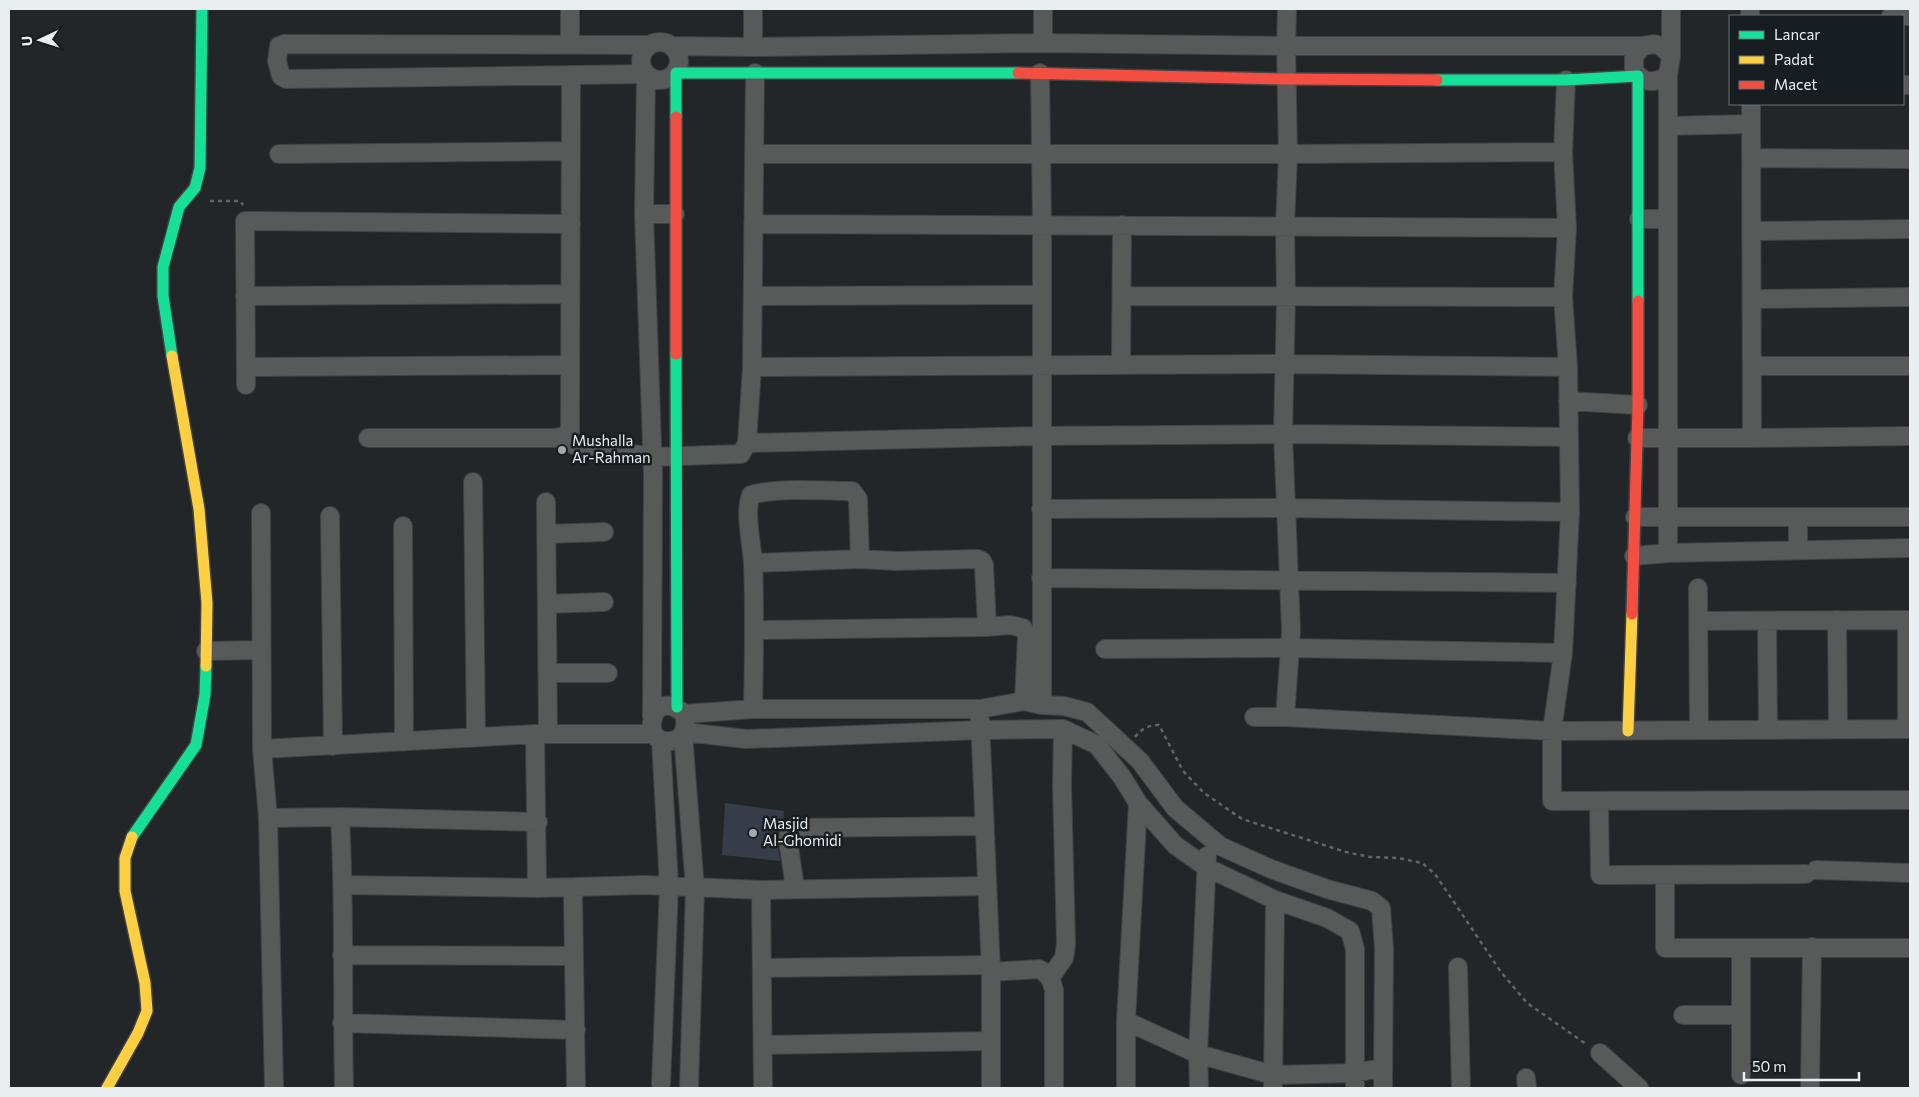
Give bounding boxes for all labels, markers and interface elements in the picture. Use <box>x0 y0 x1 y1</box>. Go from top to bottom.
north arrow <box>15 15 65 65</box>
legend <box>1729 15 1904 105</box>
text: Lancar <box>1774 25 1820 43</box>
text: U <box>18 35 35 47</box>
text: Padat <box>1774 50 1814 68</box>
text: Macet <box>1774 75 1817 93</box>
place label: Mushalla Ar-Rahman <box>572 431 651 466</box>
marker: Mushalla Ar-Rahman <box>556 444 568 456</box>
place label: Masjid Al-Ghomidi <box>763 814 842 849</box>
marker: Masjid Al-Ghomidi <box>747 827 759 839</box>
scale bar <box>1744 1050 1859 1082</box>
text: 50 m <box>1752 1057 1786 1075</box>

